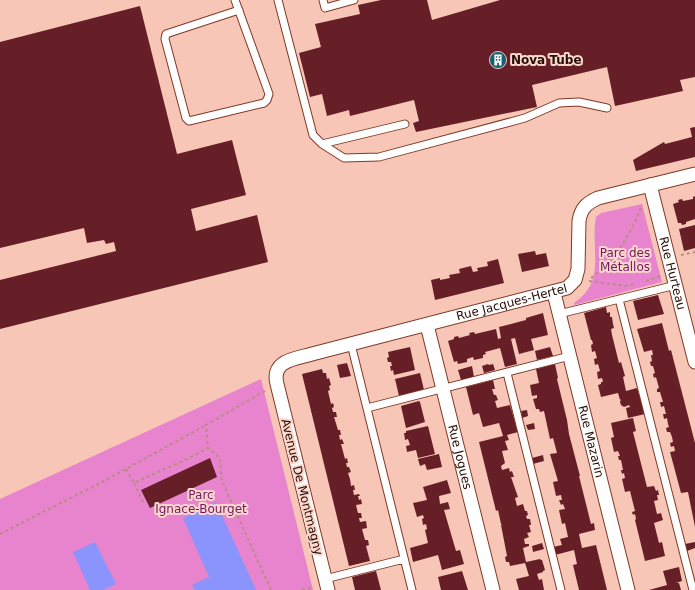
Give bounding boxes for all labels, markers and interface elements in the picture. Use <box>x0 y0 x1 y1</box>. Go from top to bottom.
building icon: Nova Tube <box>488 50 508 70</box>
place label: Nova Tube <box>511 53 582 67</box>
street label: Rue Hurteau <box>656 235 688 311</box>
park label: Parc des Métallos <box>600 246 650 274</box>
street label: Rue Jacques-Hertel <box>455 281 569 323</box>
street label: Rue Mazarin <box>575 404 607 479</box>
street label: Avenue De Montmagny <box>278 417 326 557</box>
street label: Rue Jogues <box>445 423 475 491</box>
park label: Parc Ignace-Bourget <box>155 488 247 516</box>

